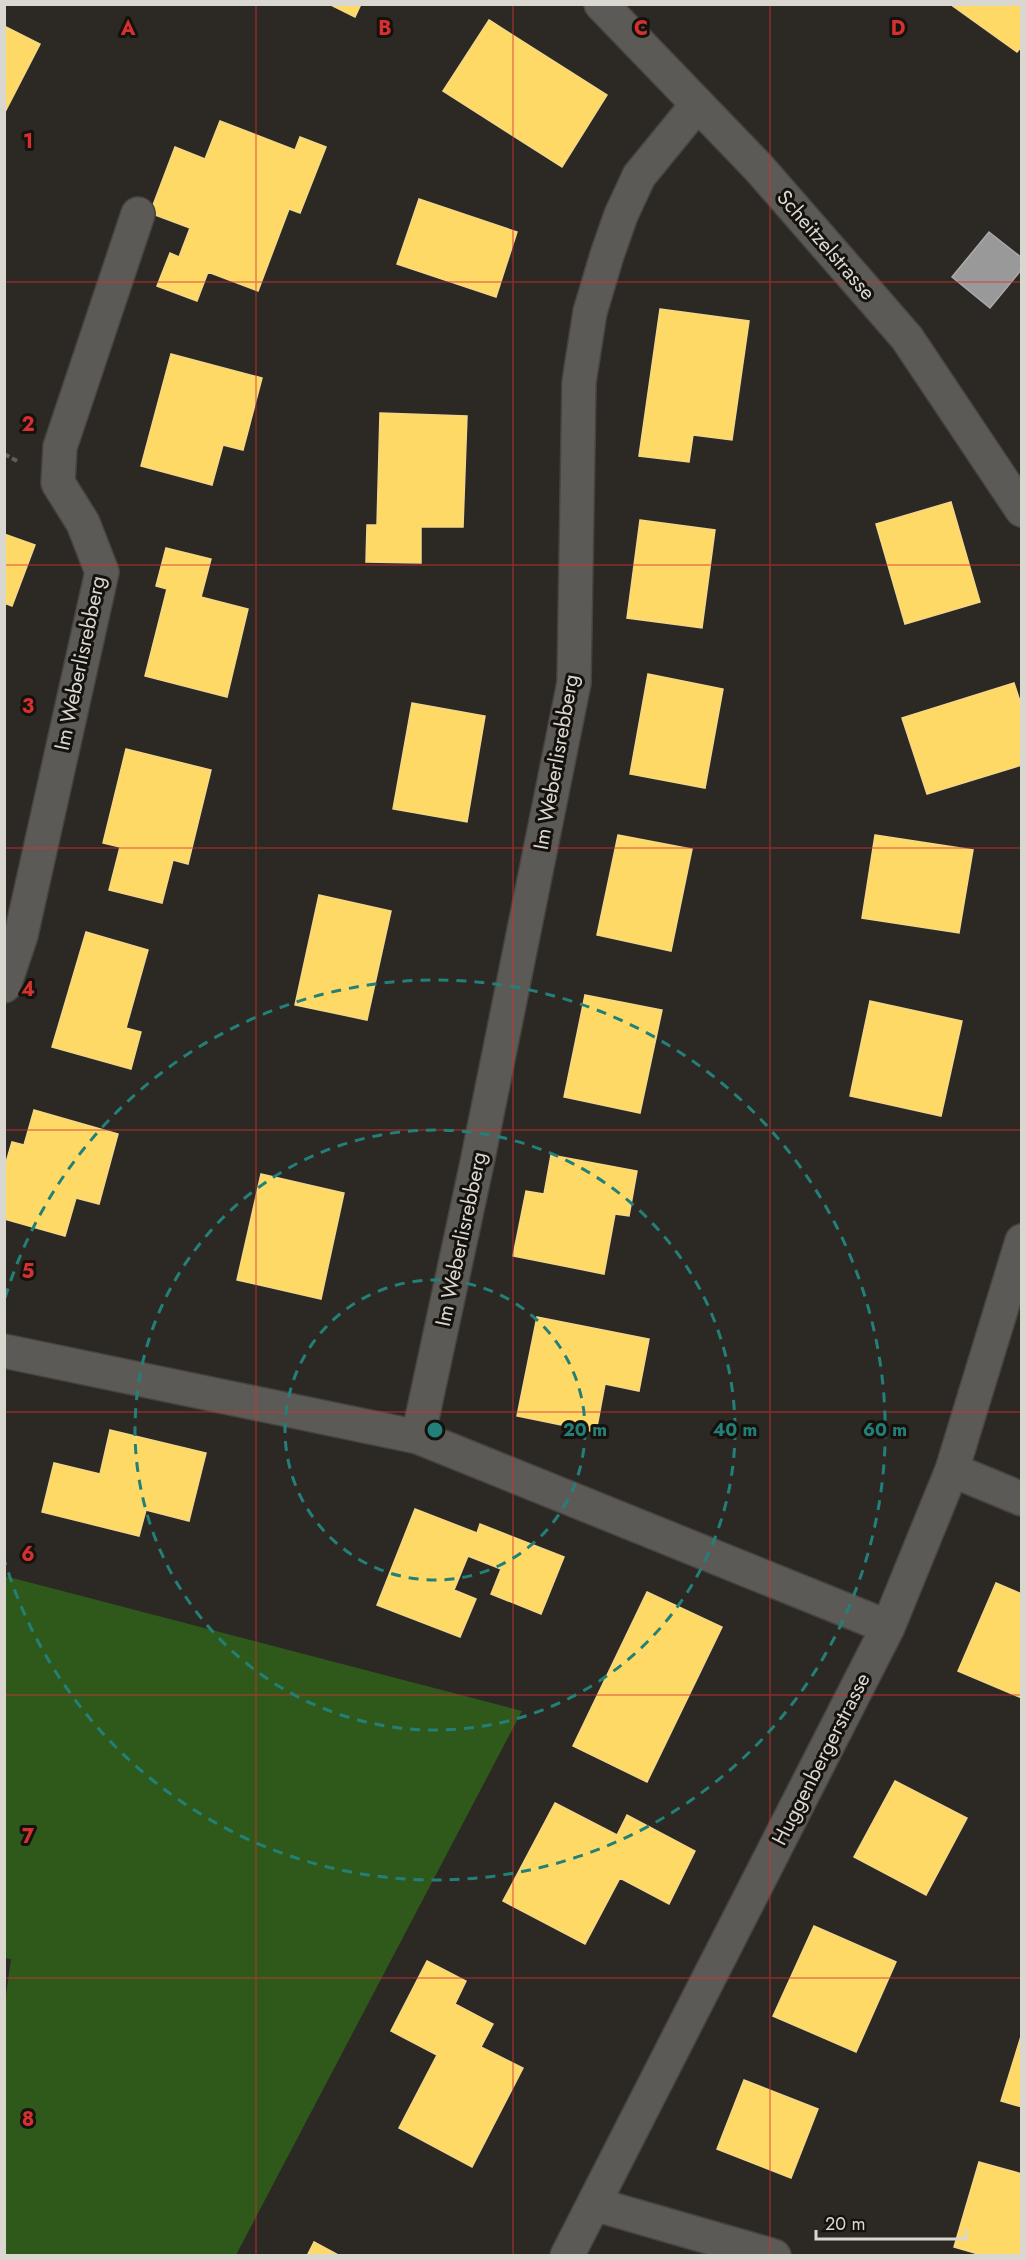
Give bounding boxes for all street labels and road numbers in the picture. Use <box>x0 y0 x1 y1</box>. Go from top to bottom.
street label: Scheitzelstrasse <box>770 183 883 307</box>
street label: Im Weberlisrebberg <box>47 573 113 753</box>
street label: Im Weberlisrebberg <box>526 672 586 852</box>
street label: Im Weberlisrebberg <box>428 1149 494 1329</box>
street label: Huggenbergerstrasse <box>764 1667 878 1850</box>

